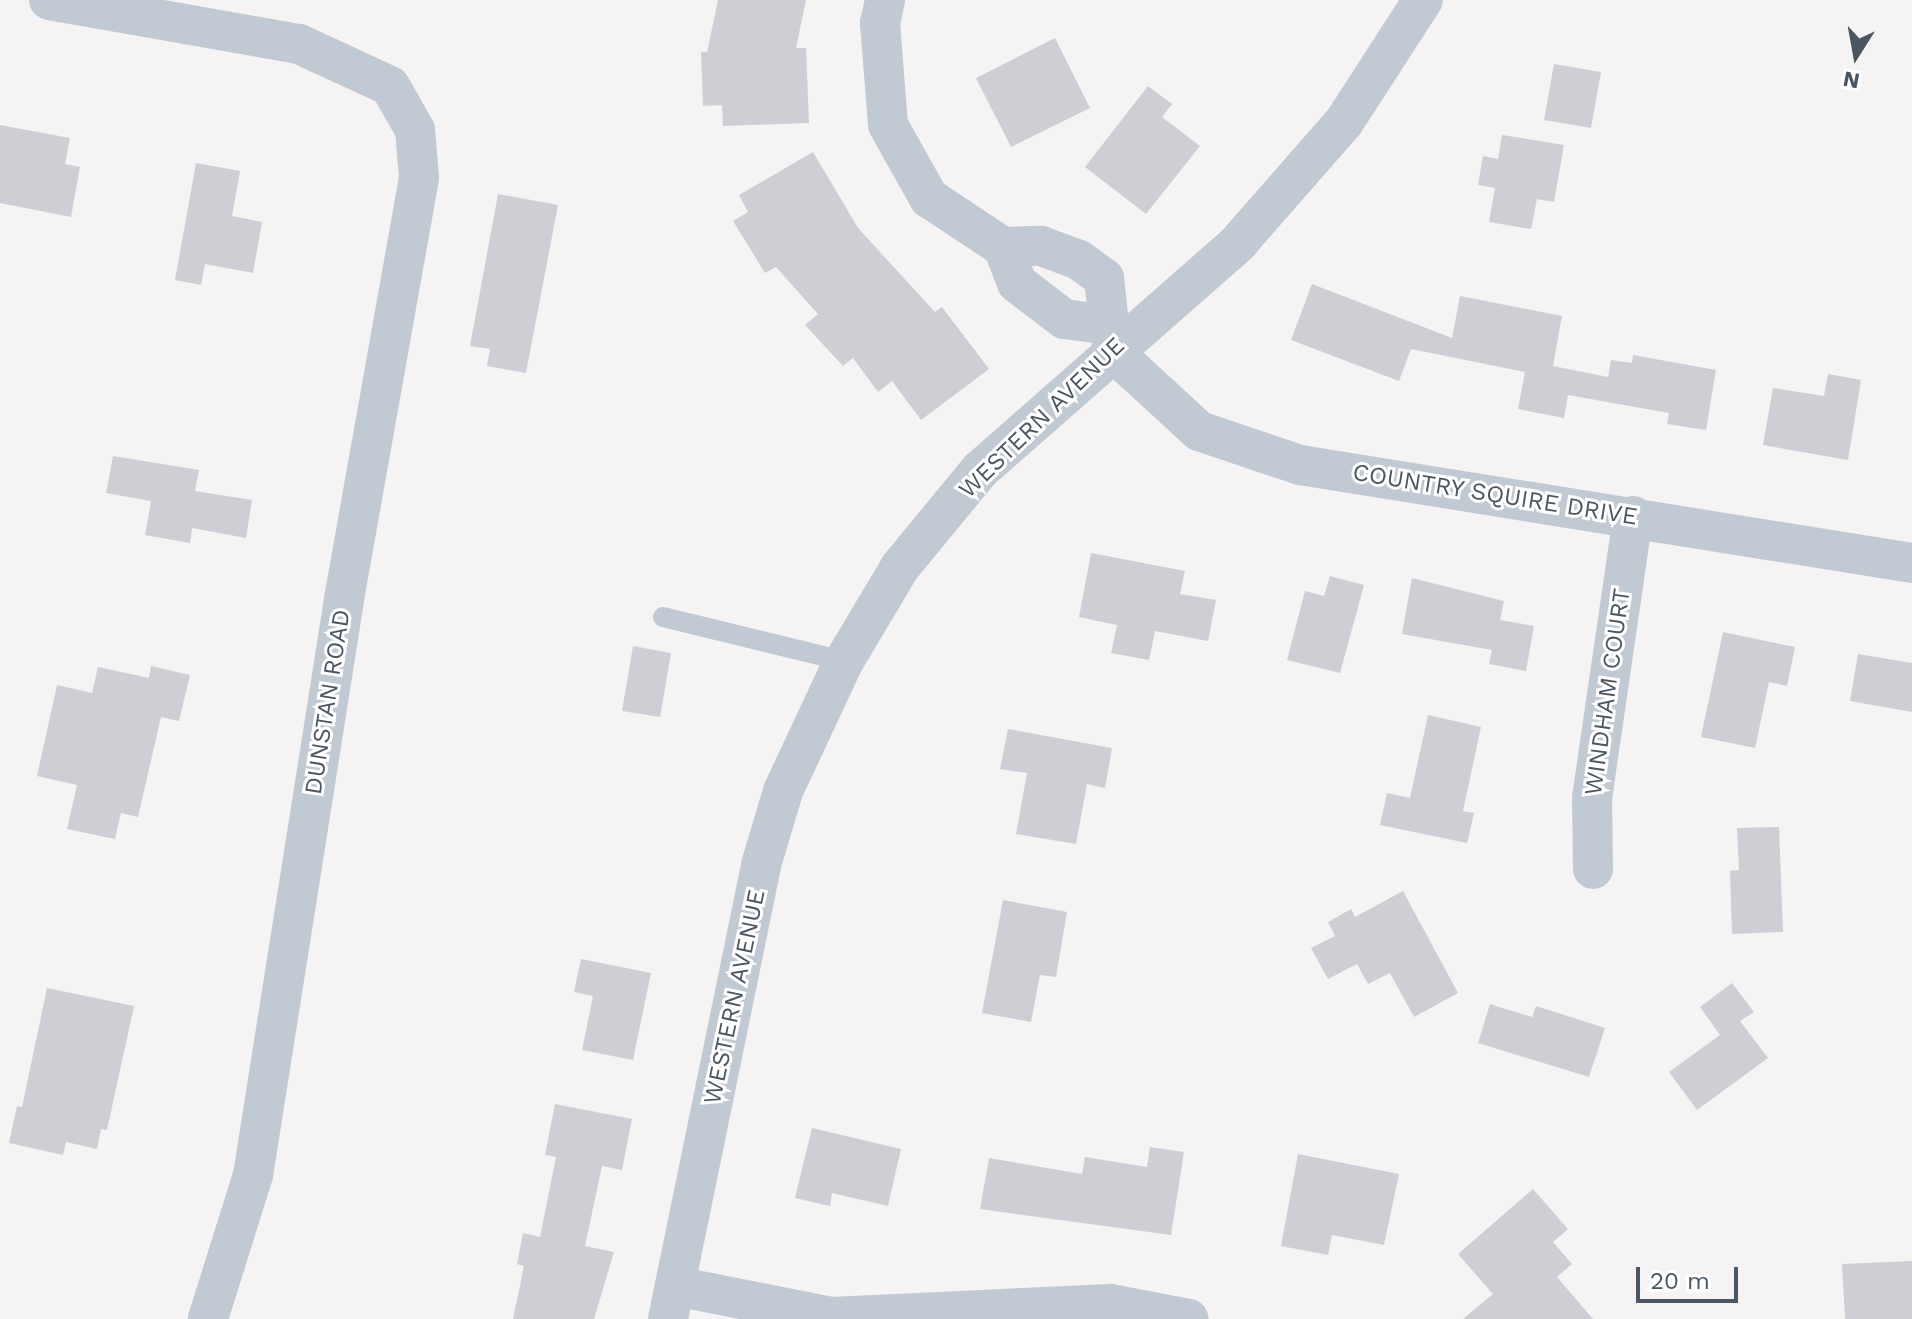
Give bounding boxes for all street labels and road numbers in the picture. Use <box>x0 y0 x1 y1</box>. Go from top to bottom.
street label: WESTERN AVENUE <box>953 331 1131 505</box>
street label: COUNTRY SQUIRE DRIVE <box>1350 458 1640 532</box>
street label: WINDHAM COURT <box>1579 587 1637 797</box>
street label: DUNSTAN ROAD <box>299 607 357 797</box>
street label: WESTERN AVENUE <box>698 887 772 1107</box>

